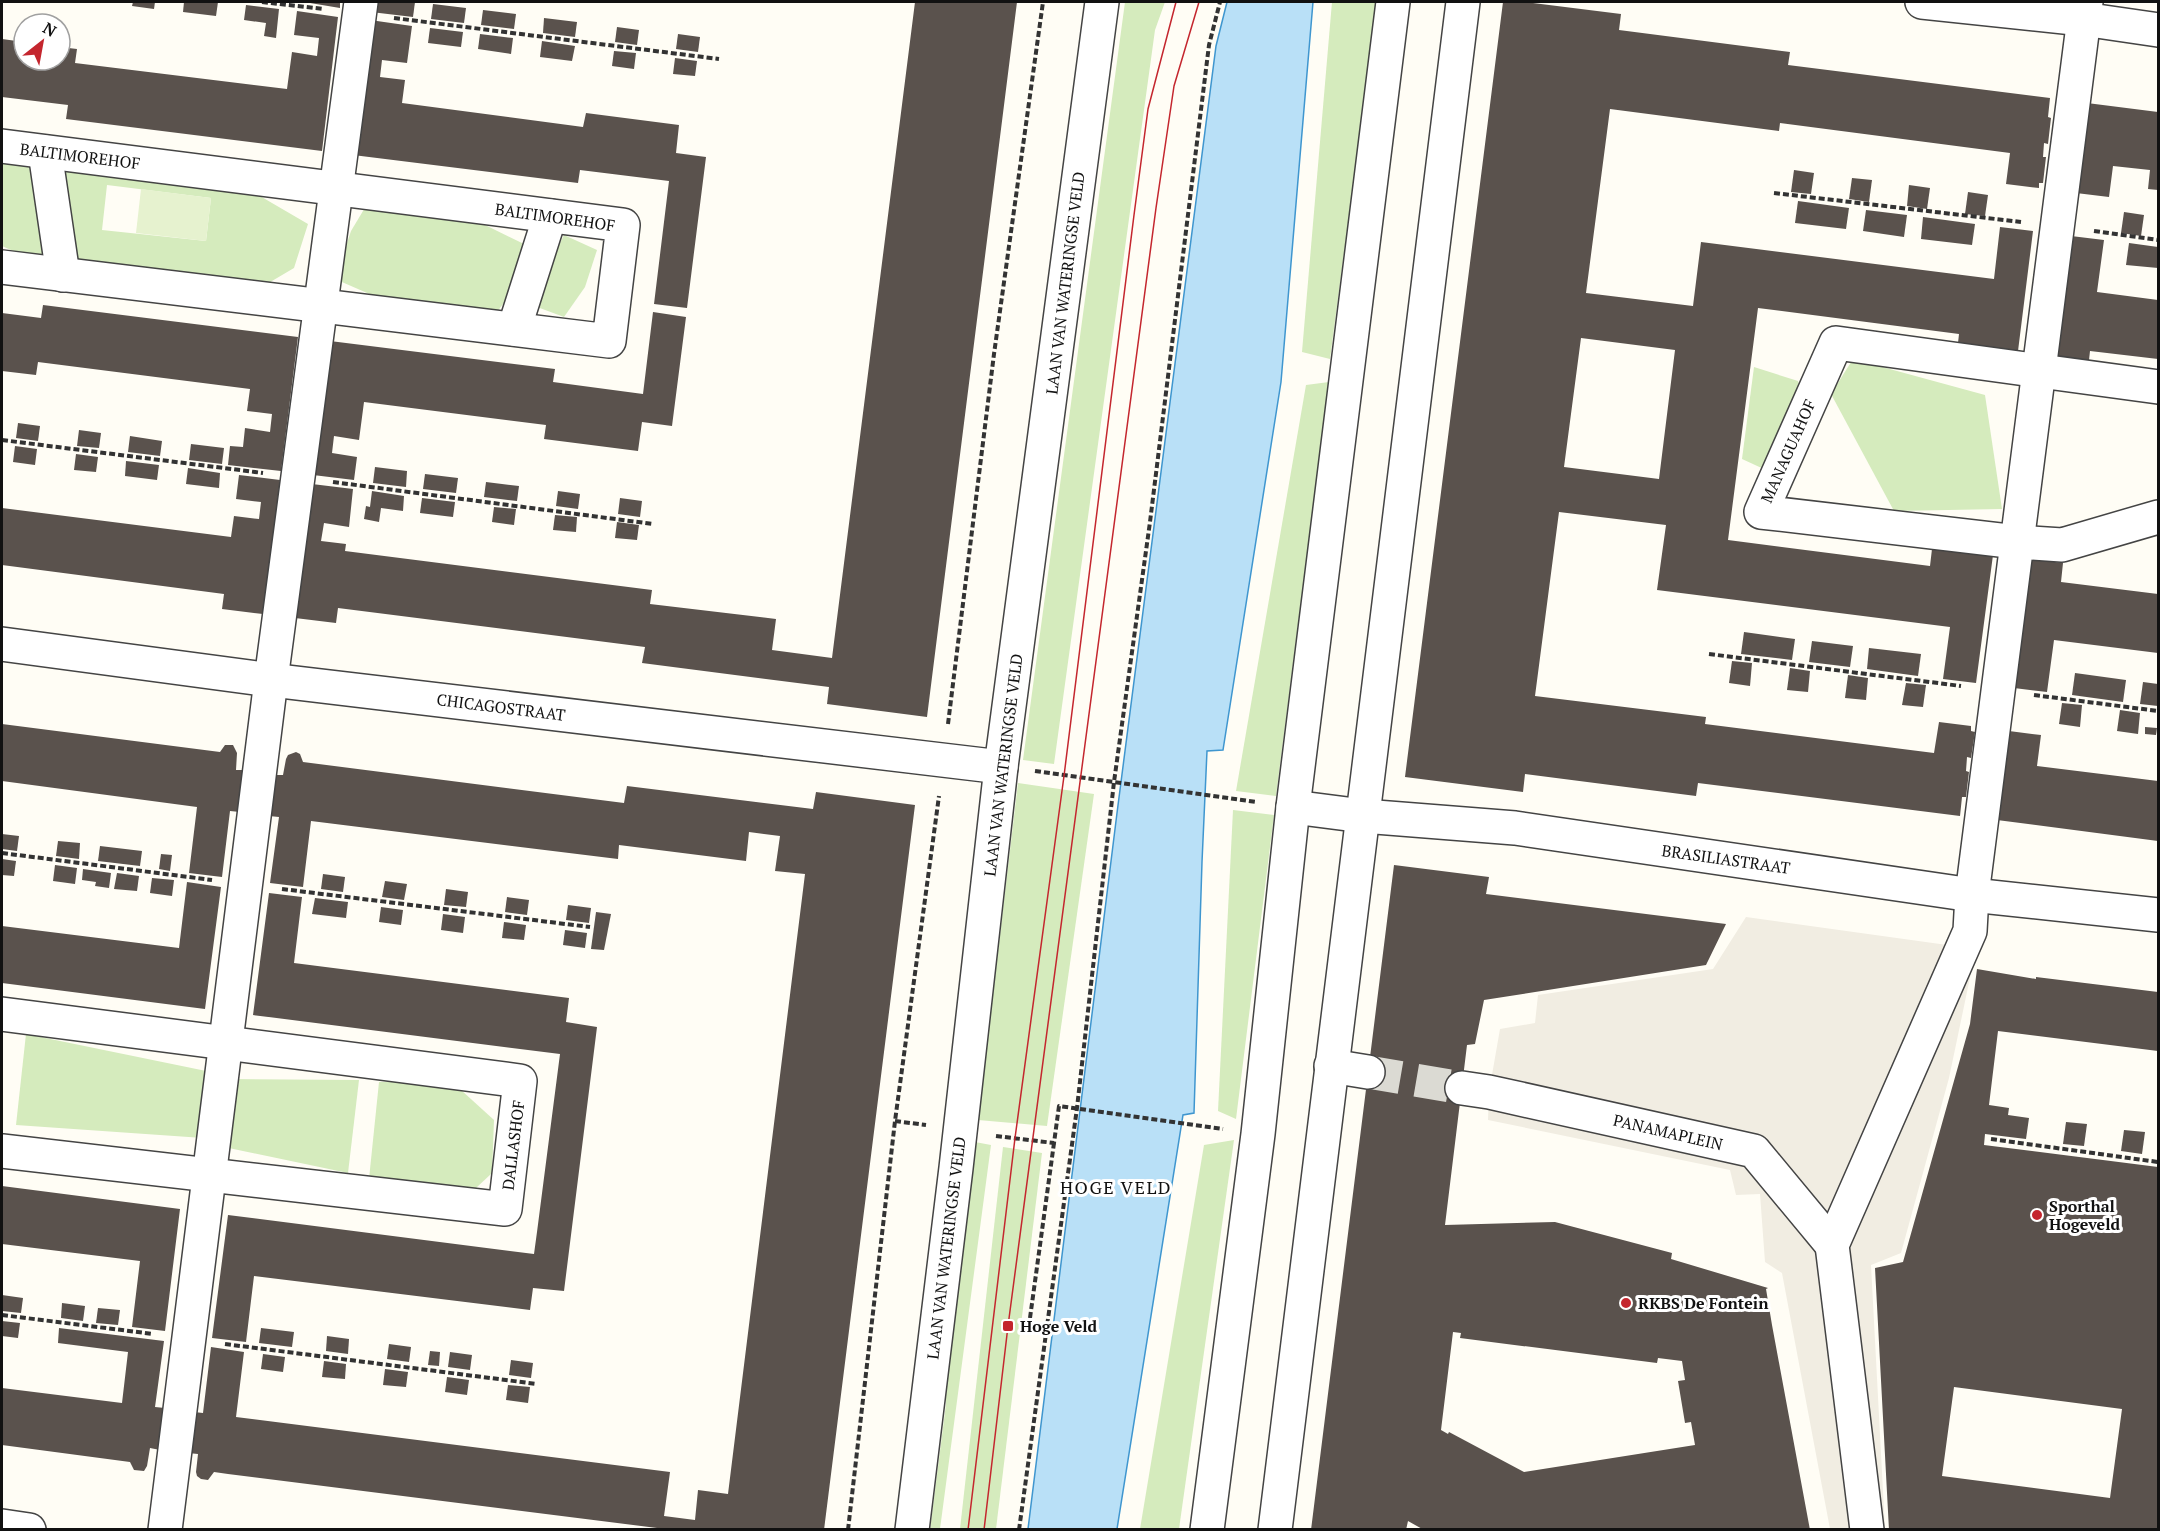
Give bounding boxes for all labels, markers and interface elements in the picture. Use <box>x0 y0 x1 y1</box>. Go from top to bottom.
north arrow <box>12 12 72 72</box>
text: N <box>39 17 61 42</box>
street label: BALTIMOREHOF <box>19 138 141 174</box>
street label: LAAN VAN WATERINGSE VELD <box>1040 170 1090 396</box>
street label: BALTIMOREHOF <box>494 198 616 236</box>
street label: MANAGUAHOF <box>1755 396 1821 506</box>
street label: LAAN VAN WATERINGSE VELD <box>978 652 1028 878</box>
street label: CHICAGOSTRAAT <box>435 688 567 726</box>
street label: BRASILIASTRAAT <box>1660 839 1792 879</box>
street label: DALLASHOF <box>497 1099 529 1191</box>
street label: PANAMAPLEIN <box>1611 1109 1725 1155</box>
street label: LAAN VAN WATERINGSE VELD <box>921 1135 971 1361</box>
district label: HOGE VELD <box>1060 1175 1172 1199</box>
place label: Sporthal Hogeveld <box>2049 1195 2120 1235</box>
marker: Sporthal Hogeveld <box>2030 1208 2044 1222</box>
place label: RKBS De Fontein <box>1638 1292 1769 1314</box>
marker: RKBS De Fontein <box>1619 1296 1633 1310</box>
place label: Hoge Veld <box>1020 1315 1098 1337</box>
marker: Hoge Veld <box>1001 1319 1015 1333</box>

